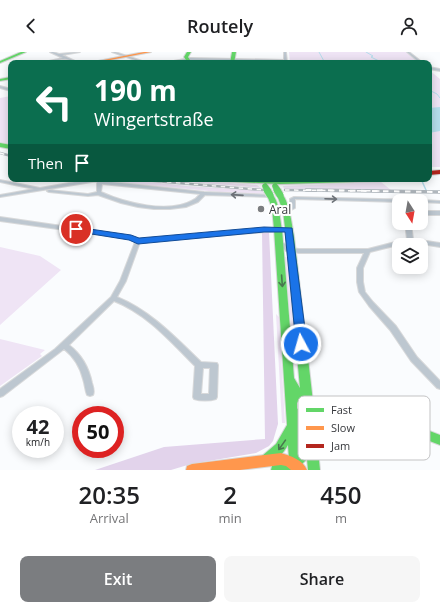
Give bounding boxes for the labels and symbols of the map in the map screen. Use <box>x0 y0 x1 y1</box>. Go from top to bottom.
one-way arrow <box>231 192 244 199</box>
north arrow <box>392 194 428 230</box>
one-way arrow <box>324 195 337 203</box>
place label: Aral <box>269 201 291 218</box>
marker: Aral <box>256 204 266 214</box>
pin <box>59 212 93 246</box>
one-way arrow <box>278 274 285 287</box>
position arrow <box>280 323 322 365</box>
legend <box>298 396 430 460</box>
text: Fast <box>331 402 352 417</box>
speed limit sign: 50 <box>72 406 124 458</box>
text: Slow <box>331 420 355 435</box>
text: Jam <box>330 438 350 453</box>
one-way arrow <box>278 439 286 450</box>

